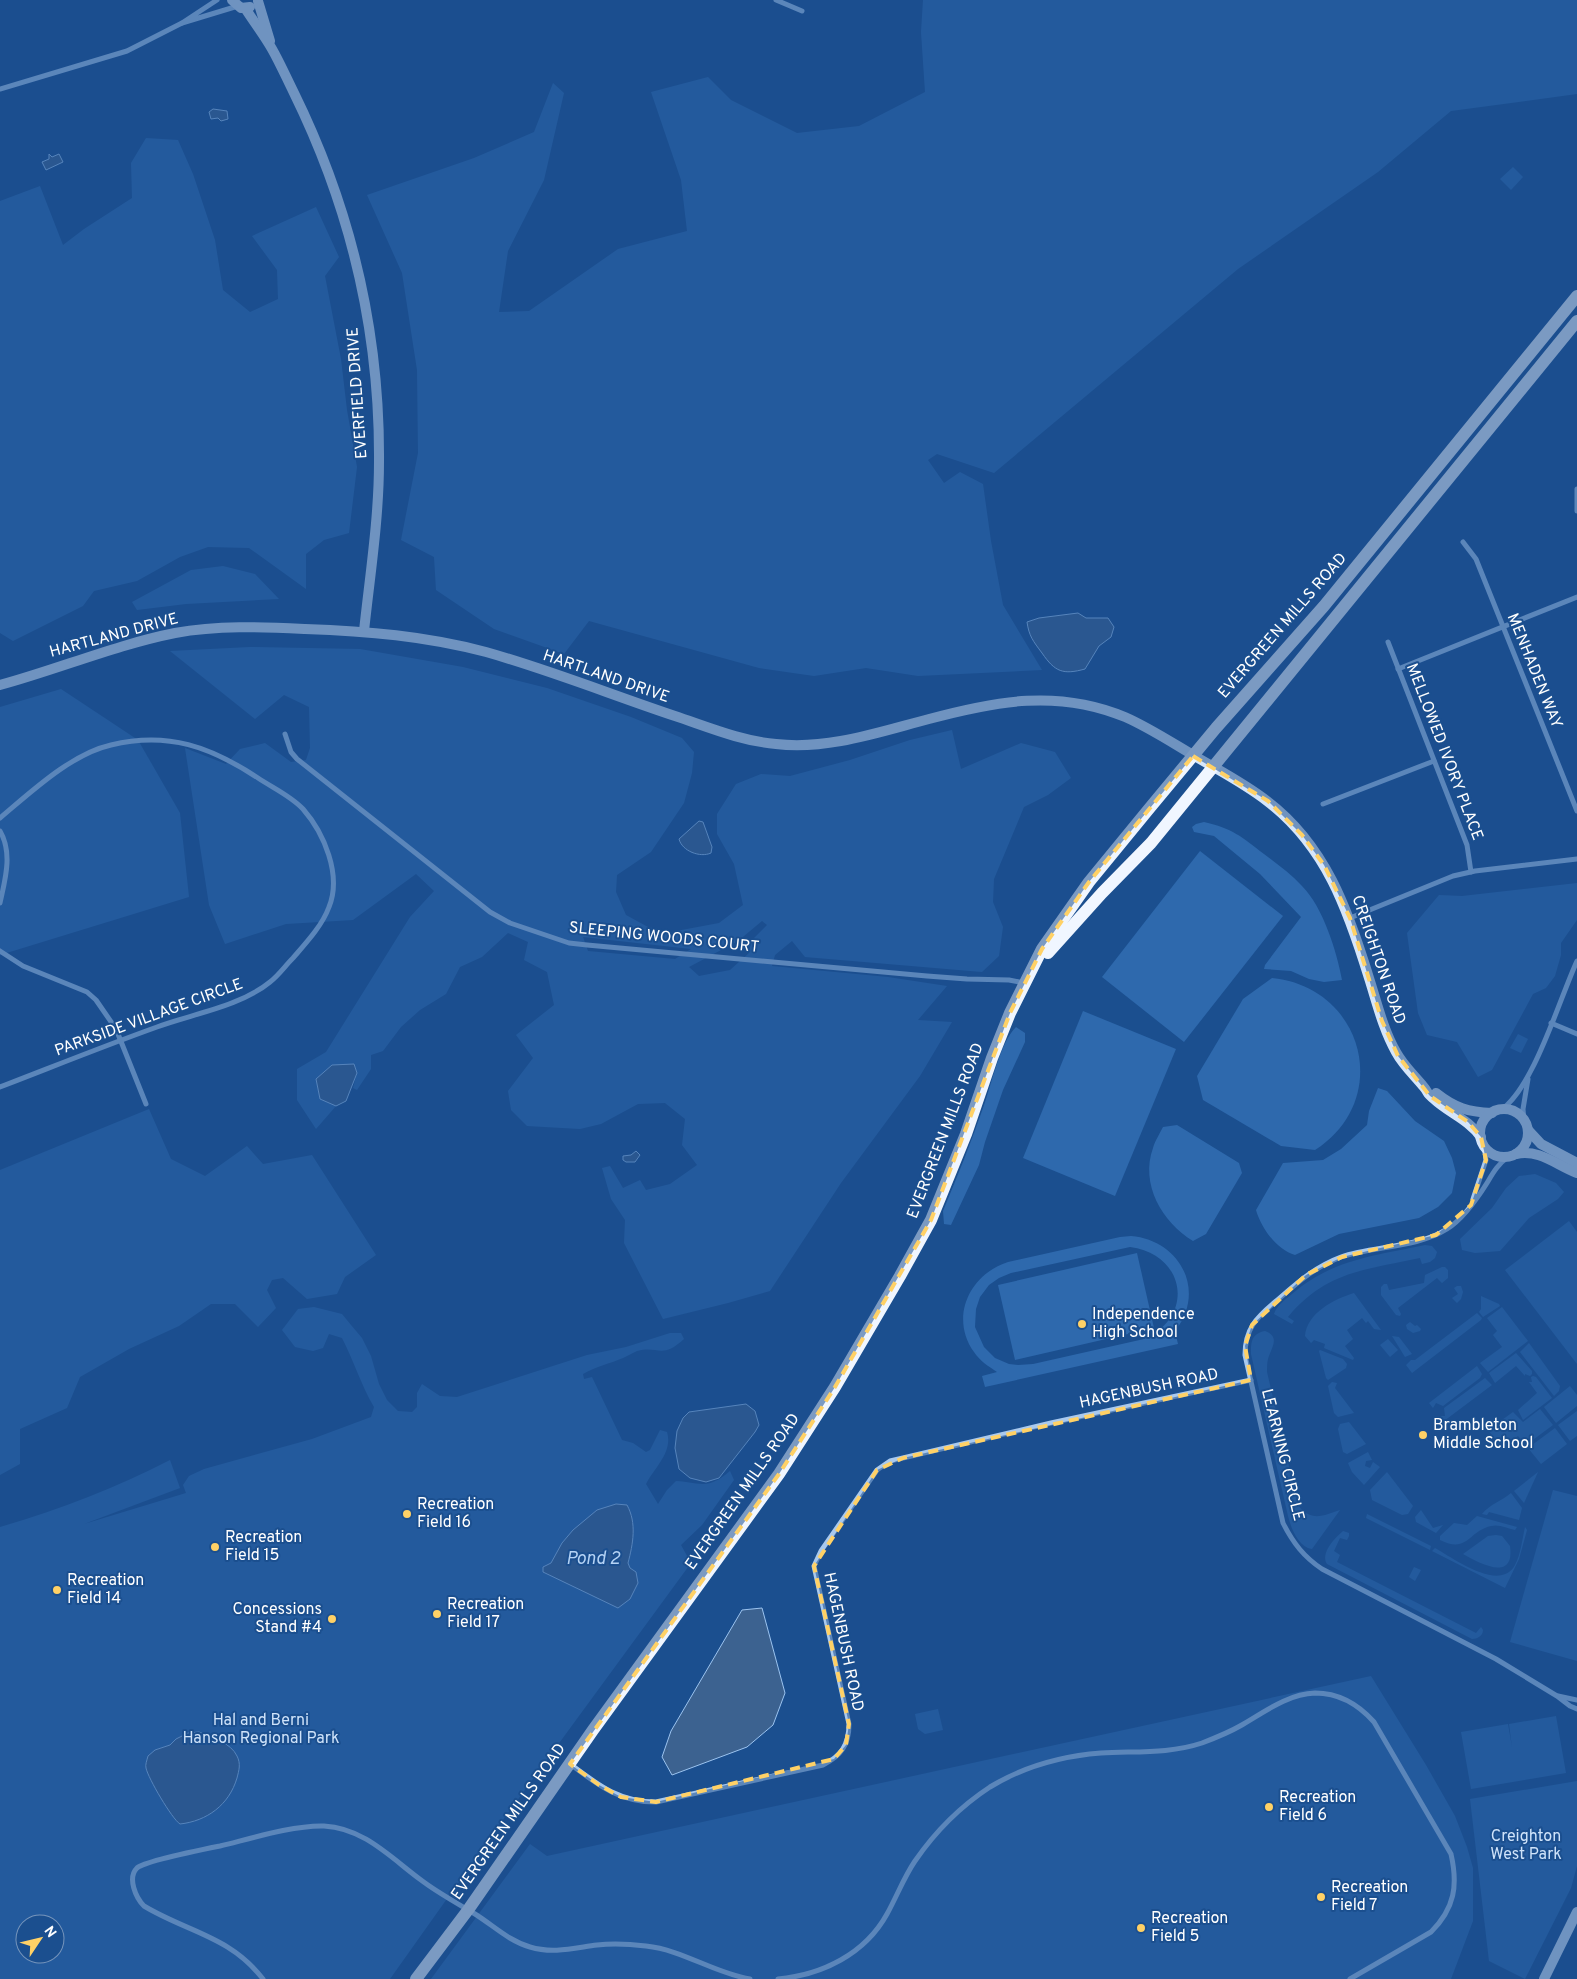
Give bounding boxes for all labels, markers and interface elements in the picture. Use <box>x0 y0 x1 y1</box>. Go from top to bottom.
street label: EVERFIELD DRIVE <box>343 327 373 459</box>
street label: EVERGREEN MILLS ROAD <box>1214 549 1352 703</box>
street label: HARTLAND DRIVE <box>47 609 181 663</box>
street label: MENHADEN WAY <box>1502 610 1566 732</box>
street label: HARTLAND DRIVE <box>540 646 672 708</box>
street label: MELLOWED IVORY PLACE <box>1401 661 1487 843</box>
street label: CREIGHTON ROAD <box>1347 893 1409 1027</box>
street label: SLEEPING WOODS COURT <box>568 918 760 958</box>
street label: PARKSIDE VILLAGE CIRCLE <box>52 975 246 1061</box>
street label: EVERGREEN MILLS ROAD <box>903 1040 989 1222</box>
place label: Independence High School <box>1092 1305 1195 1343</box>
marker: Independence High School <box>1076 1318 1088 1330</box>
street label: HAGENBUSH ROAD <box>1078 1364 1220 1414</box>
street label: LEARNING CIRCLE <box>1256 1387 1308 1523</box>
street label: EVERGREEN MILLS ROAD <box>681 1410 805 1574</box>
place label: Brambleton Middle School <box>1433 1416 1533 1454</box>
marker: Brambleton Middle School <box>1417 1429 1429 1441</box>
place label: Recreation Field 16 <box>417 1495 494 1533</box>
marker: Recreation Field 16 <box>401 1508 413 1520</box>
place label: Recreation Field 15 <box>225 1528 302 1566</box>
marker: Recreation Field 15 <box>209 1541 221 1553</box>
water label: Pond 2 <box>566 1548 621 1571</box>
place label: Recreation Field 14 <box>67 1571 144 1609</box>
street label: HAGENBUSH ROAD <box>818 1571 868 1713</box>
marker: Recreation Field 14 <box>51 1584 63 1596</box>
place label: Recreation Field 17 <box>447 1595 524 1633</box>
place label: Concessions Stand #4 <box>232 1600 322 1638</box>
marker: Recreation Field 17 <box>431 1608 443 1620</box>
marker: Concessions Stand #4 <box>326 1613 338 1625</box>
park label: Hal and Berni Hanson Regional Park <box>183 1711 339 1749</box>
street label: EVERGREEN MILLS ROAD <box>447 1740 571 1904</box>
place label: Recreation Field 6 <box>1279 1788 1356 1826</box>
marker: Recreation Field 6 <box>1263 1801 1275 1813</box>
park label: Creighton West Park <box>1490 1827 1562 1865</box>
place label: Recreation Field 7 <box>1331 1878 1408 1916</box>
marker: Recreation Field 7 <box>1315 1891 1327 1903</box>
place label: Recreation Field 5 <box>1151 1909 1228 1947</box>
north arrow <box>15 1914 65 1964</box>
marker: Recreation Field 5 <box>1135 1922 1147 1934</box>
text: N <box>40 1923 59 1941</box>

